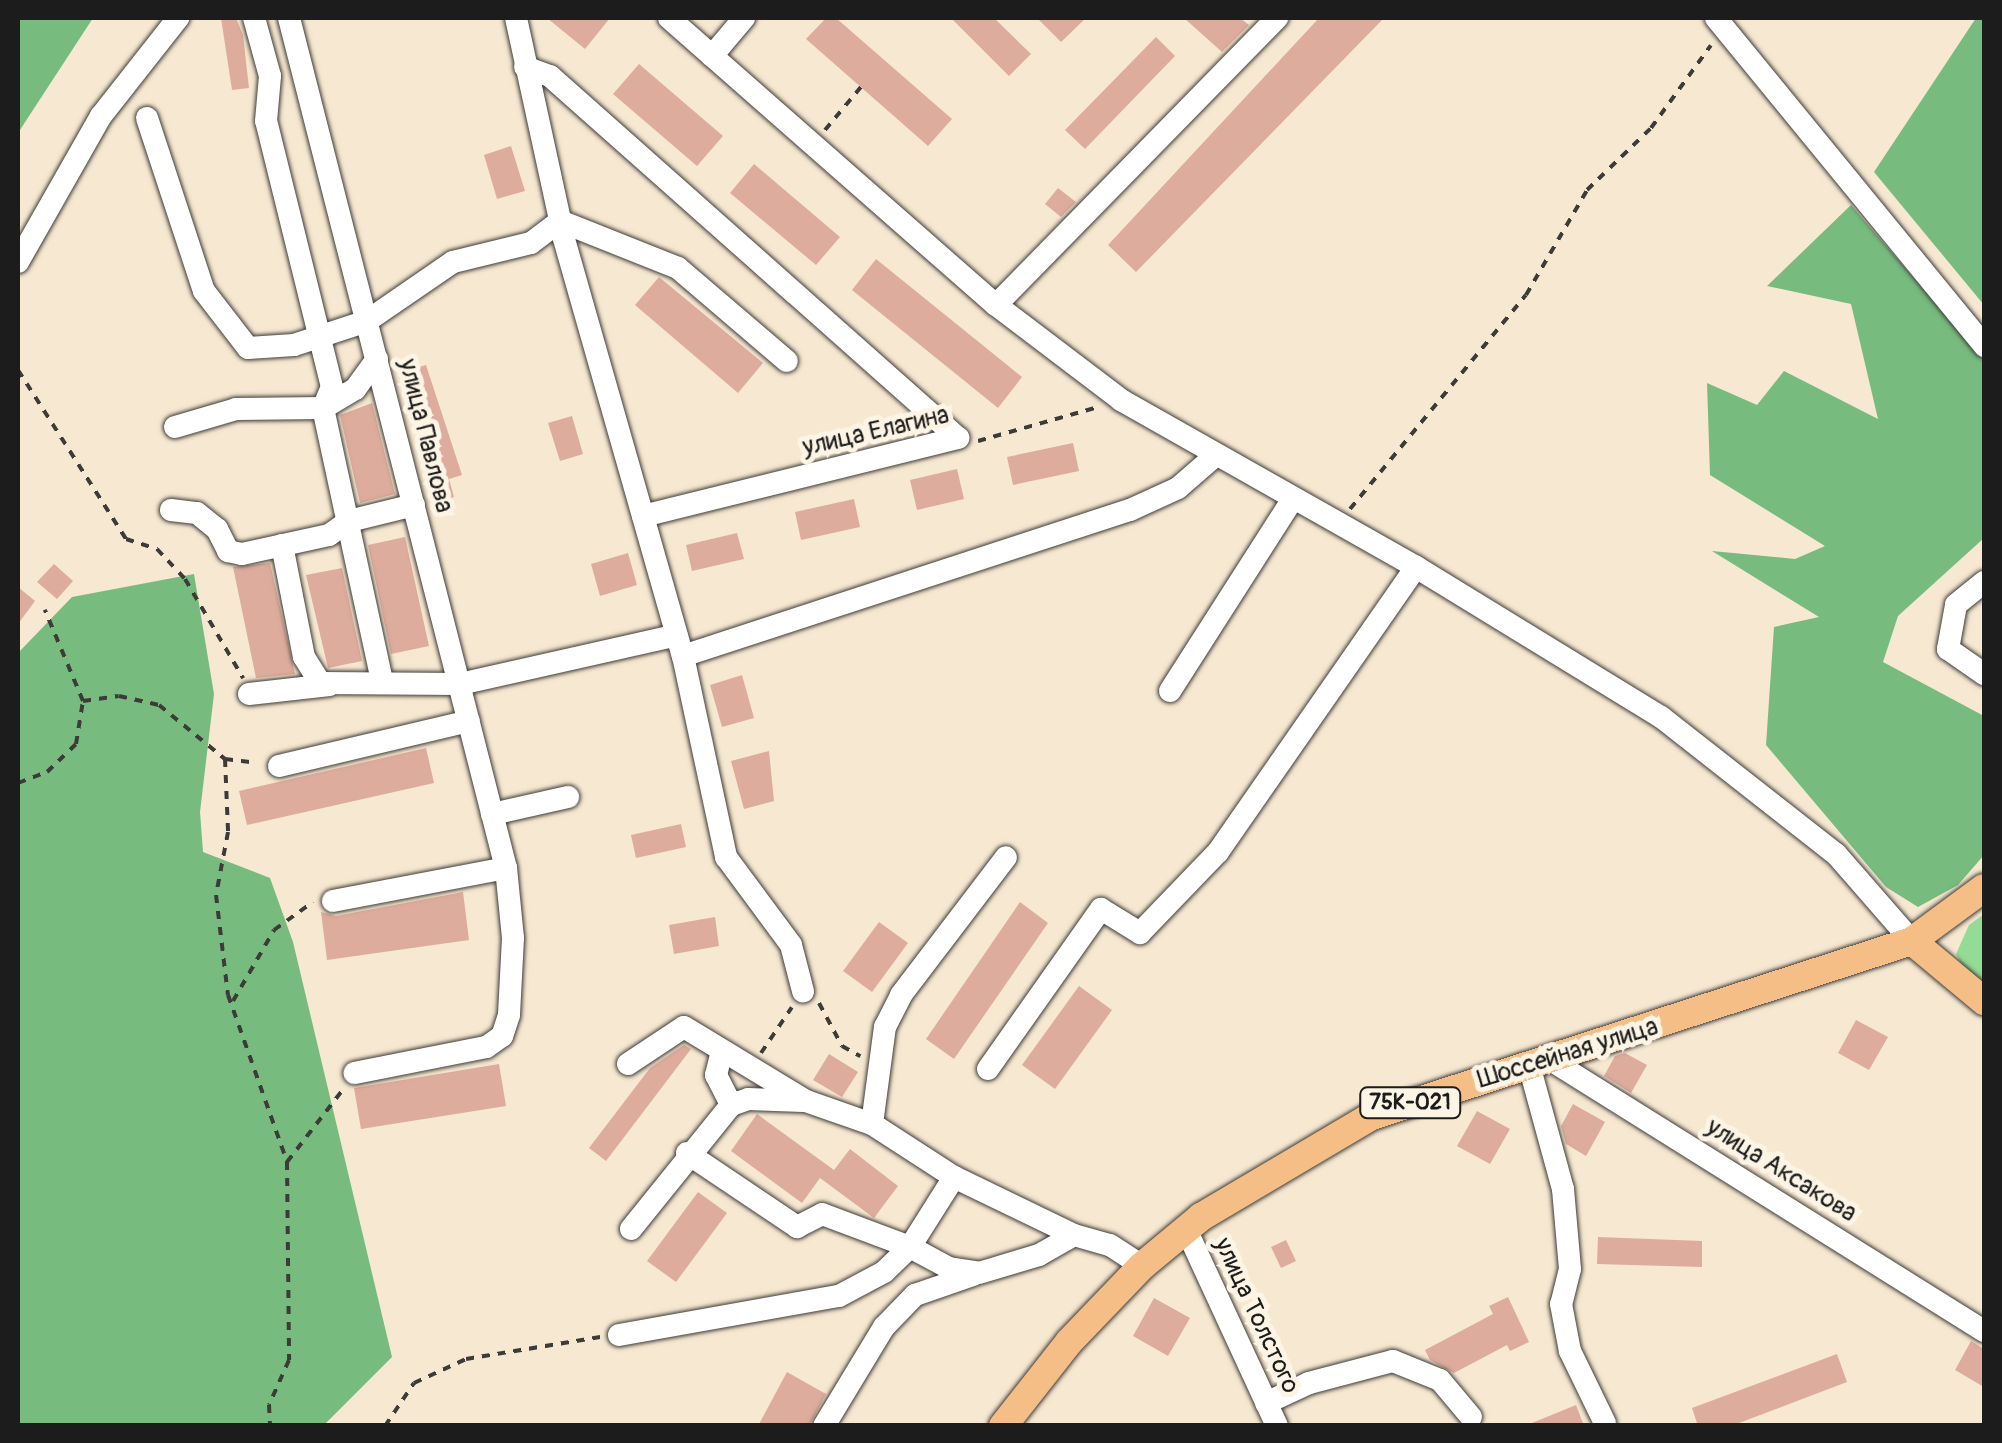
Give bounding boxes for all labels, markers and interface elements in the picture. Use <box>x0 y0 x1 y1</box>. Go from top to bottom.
street label: улица Павлова <box>391 356 459 516</box>
street label: улица Елагина <box>800 401 952 463</box>
street label: Шоссейная улица <box>1474 1012 1662 1096</box>
road number: 75К-021 <box>1358 1086 1462 1120</box>
street label: улица Аксакова <box>1700 1113 1862 1229</box>
street label: улица Толстого <box>1207 1233 1305 1399</box>

